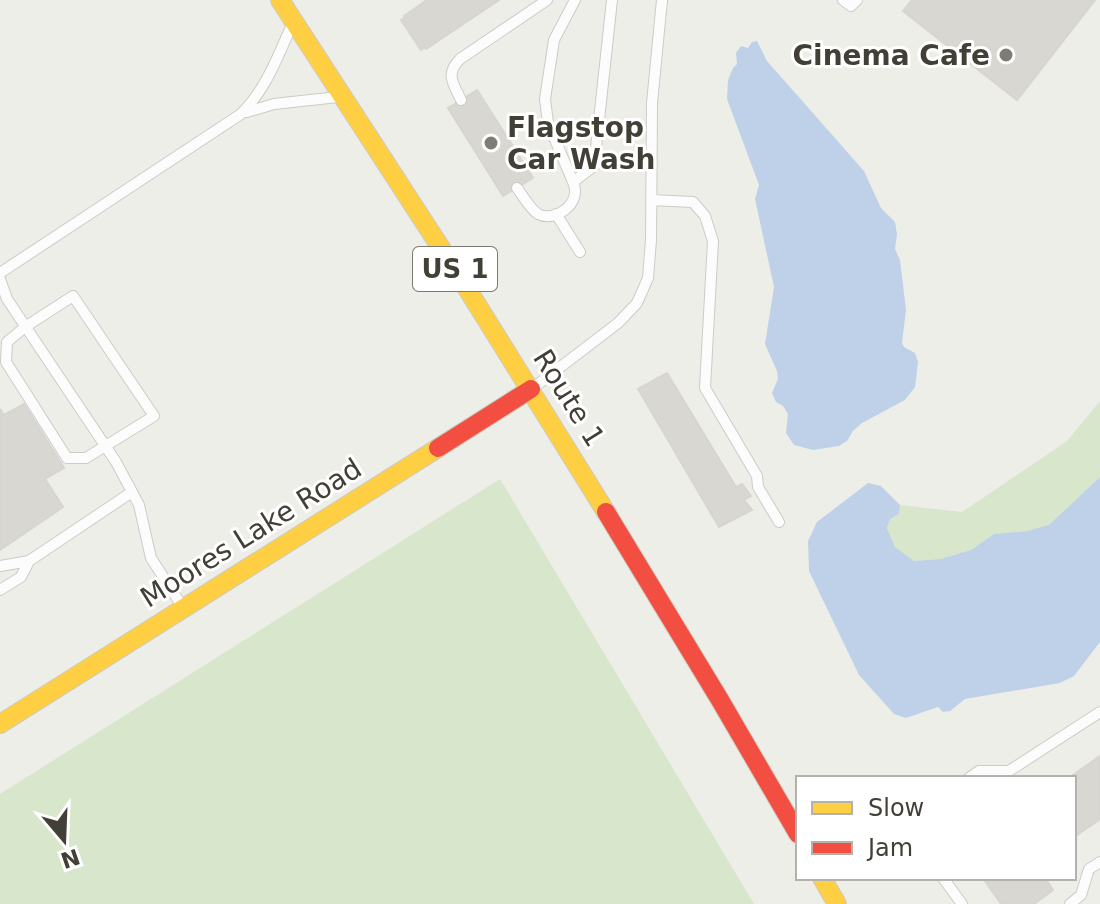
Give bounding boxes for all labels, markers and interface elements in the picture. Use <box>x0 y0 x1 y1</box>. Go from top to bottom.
place label: Cinema Cafe <box>792 39 990 72</box>
marker: Cinema Cafe <box>997 46 1015 64</box>
place label: Flagstop Car Wash <box>507 111 655 176</box>
marker: Flagstop Car Wash <box>482 134 500 152</box>
road number: US 1 <box>413 247 497 291</box>
street label: Route 1 <box>526 343 612 453</box>
street label: Moores Lake Road <box>134 452 368 614</box>
legend <box>796 776 1076 880</box>
text: Slow <box>868 794 924 822</box>
north arrow <box>24 800 104 880</box>
text: Jam <box>866 834 913 862</box>
text: N <box>58 844 83 873</box>

